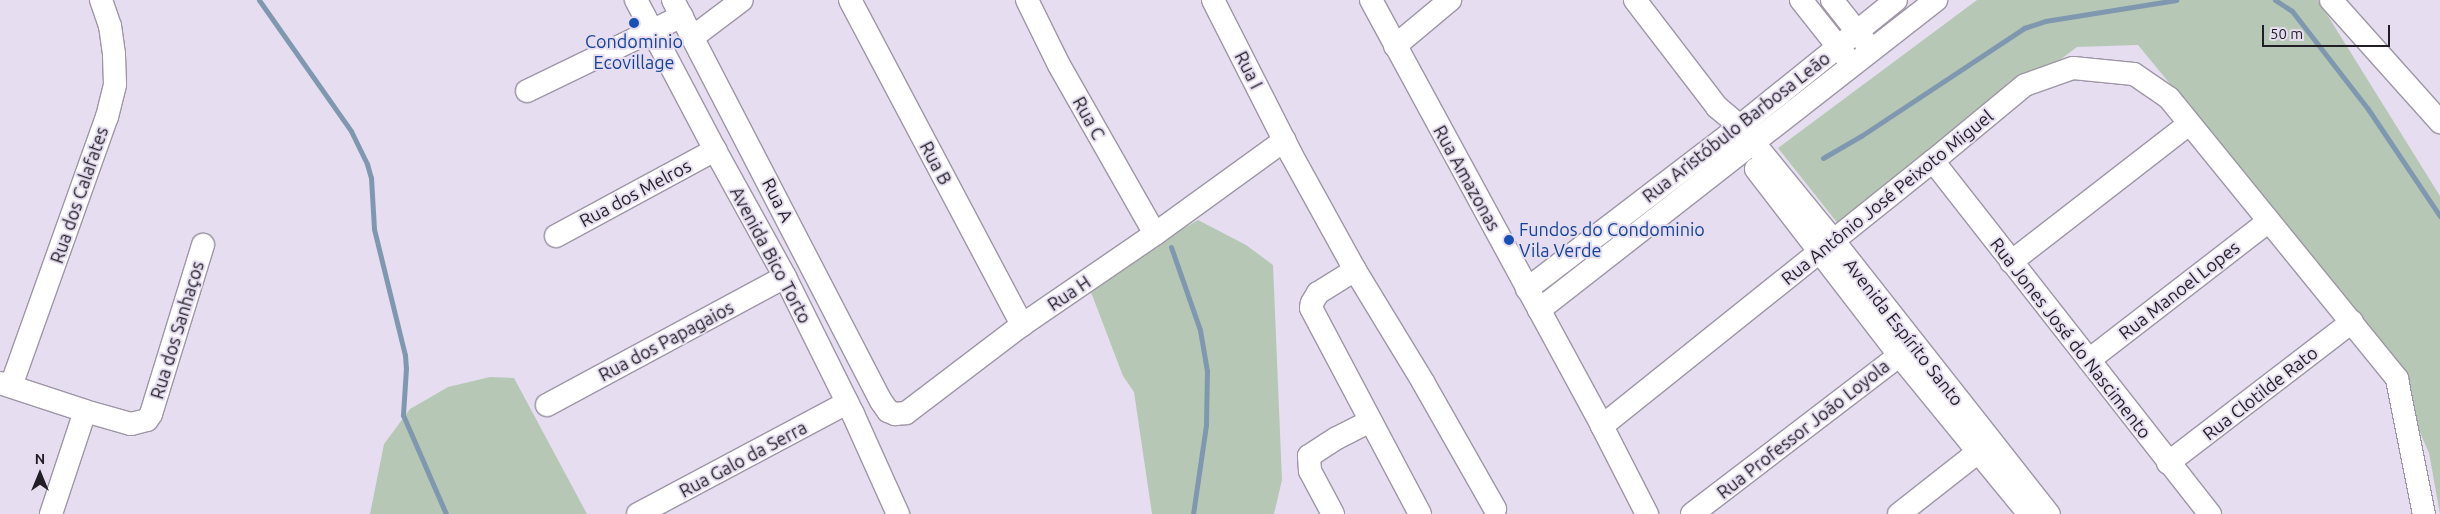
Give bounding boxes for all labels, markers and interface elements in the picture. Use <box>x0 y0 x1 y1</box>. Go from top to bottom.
scale bar <box>2265 15 2392 47</box>
marker: Condominio Ecovillage <box>628 17 640 29</box>
text: 50 m <box>2270 25 2303 42</box>
place label: Condominio Ecovillage <box>585 31 683 74</box>
street label: Rua Aristóbulo Barbosa Leão <box>1638 47 1834 207</box>
street label: Rua I <box>1230 48 1268 92</box>
street label: Rua C <box>1068 93 1110 143</box>
street label: Rua Antônio José Peixoto Miguel <box>1777 105 1997 289</box>
street label: Rua Amazonas <box>1429 121 1505 235</box>
street label: Rua dos Calafates <box>46 124 112 266</box>
street label: Rua B <box>916 137 956 189</box>
street label: Rua dos Melros <box>575 155 695 231</box>
street label: Rua A <box>758 174 798 226</box>
street label: Avenida Bico Torto <box>726 183 816 327</box>
place label: Fundos do Condominio Vila Verde <box>1519 219 1705 262</box>
street label: Rua Jones José do Nascimento <box>1986 233 2156 443</box>
marker: Fundos do Condominio Vila Verde <box>1503 234 1515 246</box>
street label: Rua Manoel Lopes <box>2114 236 2244 344</box>
street label: Avenida Espírito Santo <box>1840 254 1968 410</box>
street label: Rua dos Sanhaços <box>146 258 208 402</box>
street label: Rua H <box>1043 271 1095 315</box>
street label: Rua dos Papagaios <box>595 296 737 386</box>
street label: Rua Clotilde Rato <box>2198 341 2322 445</box>
street label: Rua Professor João Loyola <box>1712 355 1894 503</box>
street label: Rua Galo da Serra <box>675 416 811 502</box>
north arrow <box>15 449 65 499</box>
text: N <box>35 451 45 467</box>

